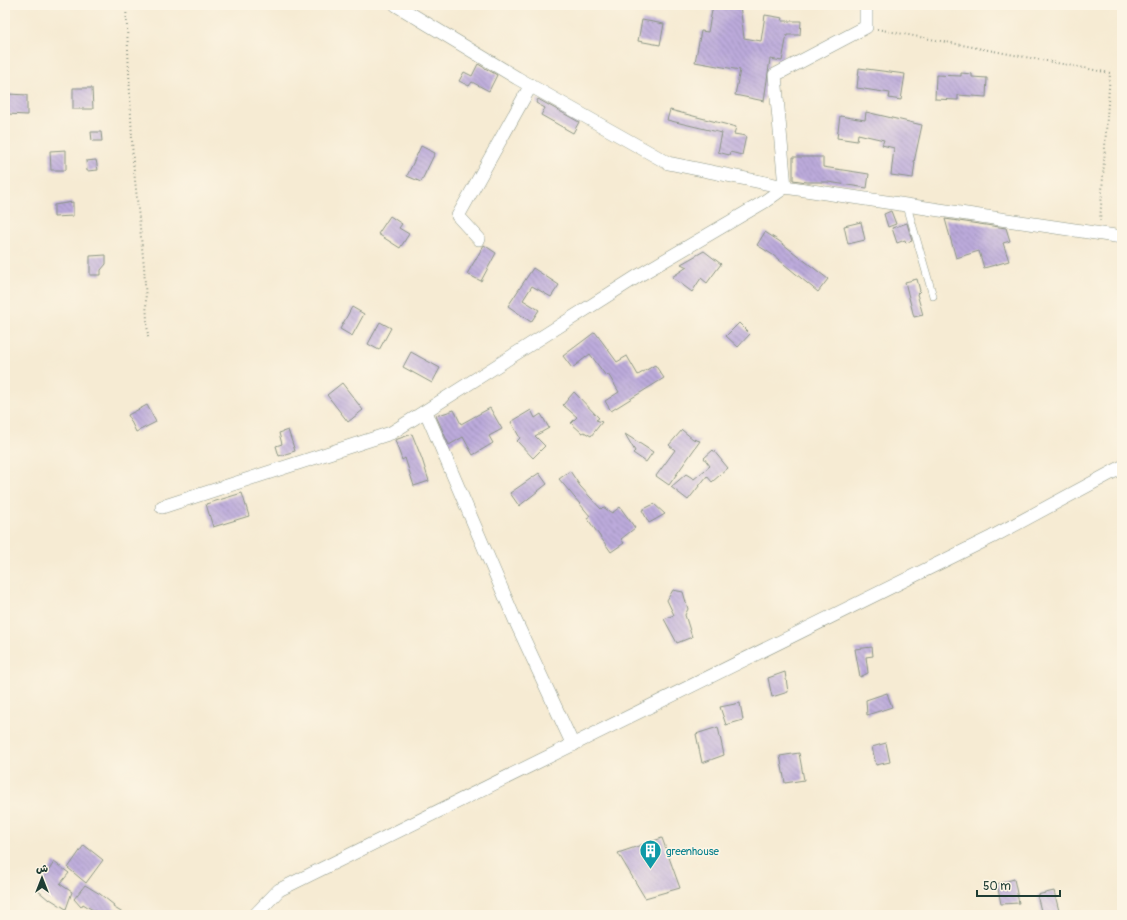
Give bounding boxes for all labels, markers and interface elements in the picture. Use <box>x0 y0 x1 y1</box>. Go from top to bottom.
building icon: greenhouse <box>638 838 664 871</box>
place label: greenhouse <box>666 845 720 858</box>
north arrow <box>22 858 62 898</box>
text: ش <box>36 862 48 875</box>
scale bar <box>977 872 1060 898</box>
text: 50 m <box>983 879 1011 894</box>

